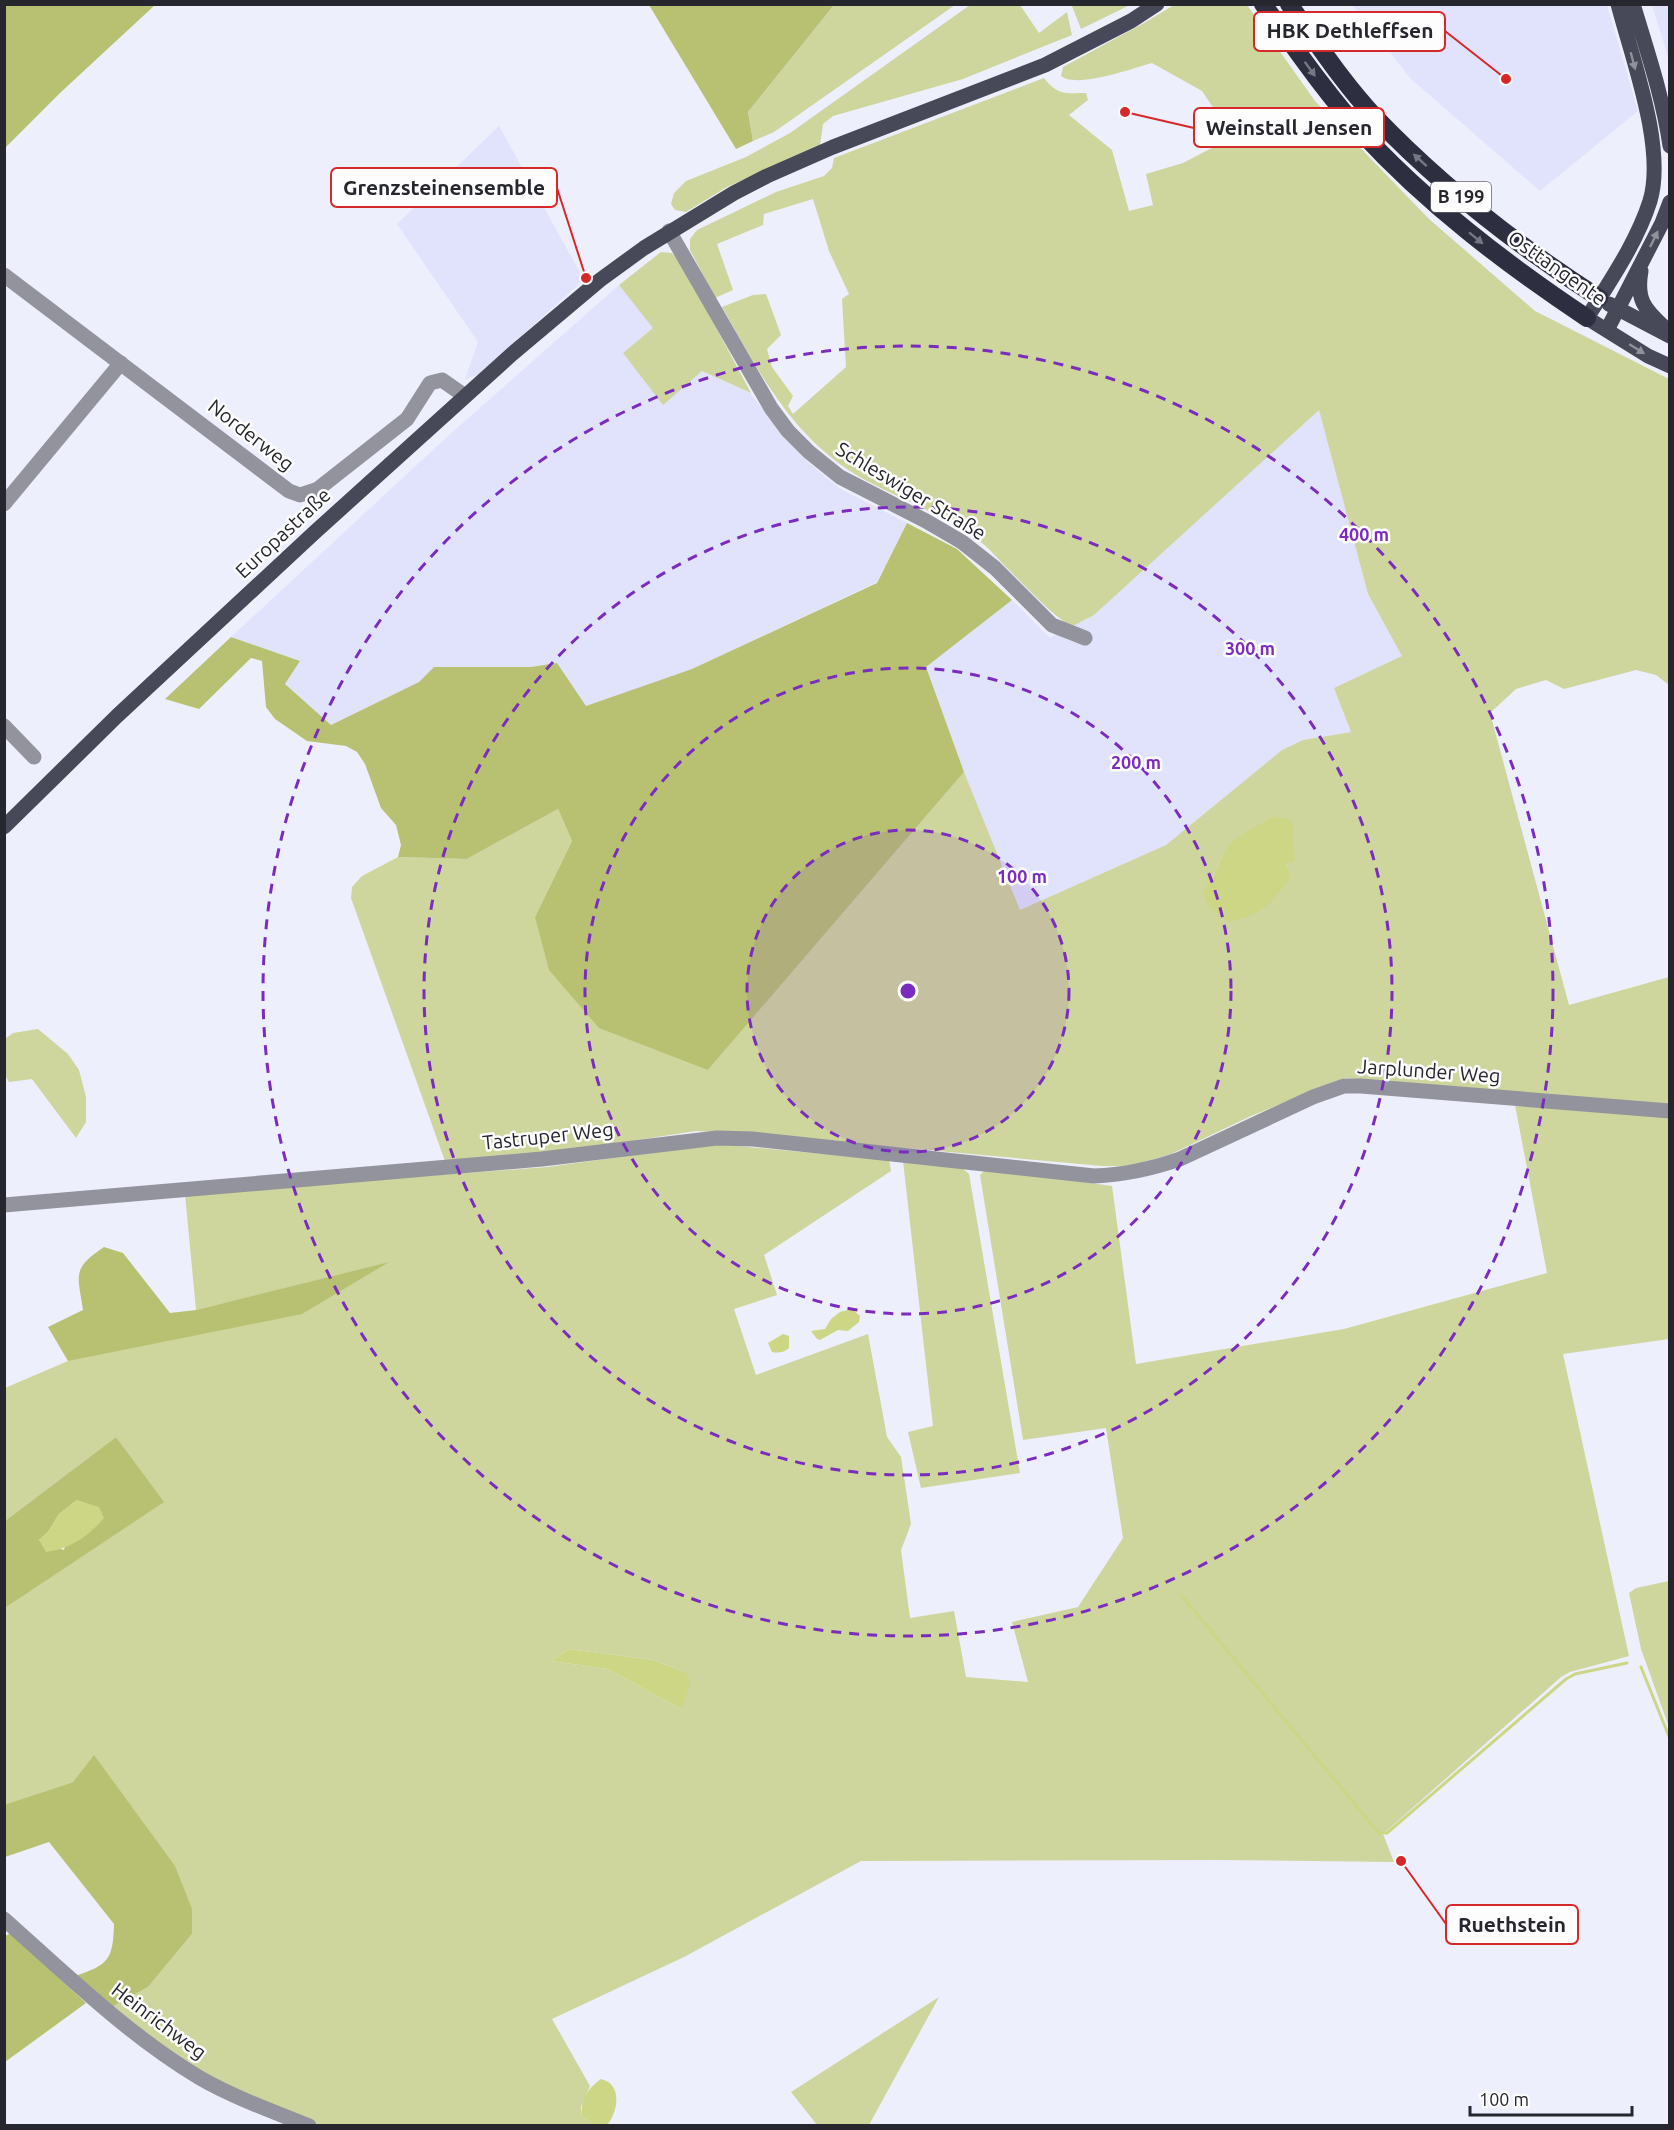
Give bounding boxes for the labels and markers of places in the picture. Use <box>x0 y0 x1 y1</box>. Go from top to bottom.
callout: HBK Dethleffsen <box>1254 12 1445 51</box>
callout: Weinstall Jensen <box>1194 108 1384 147</box>
callout: Grenzsteinensemble <box>331 168 557 207</box>
centre of rings <box>898 981 918 1001</box>
callout: Ruethstein <box>1446 1905 1578 1944</box>

